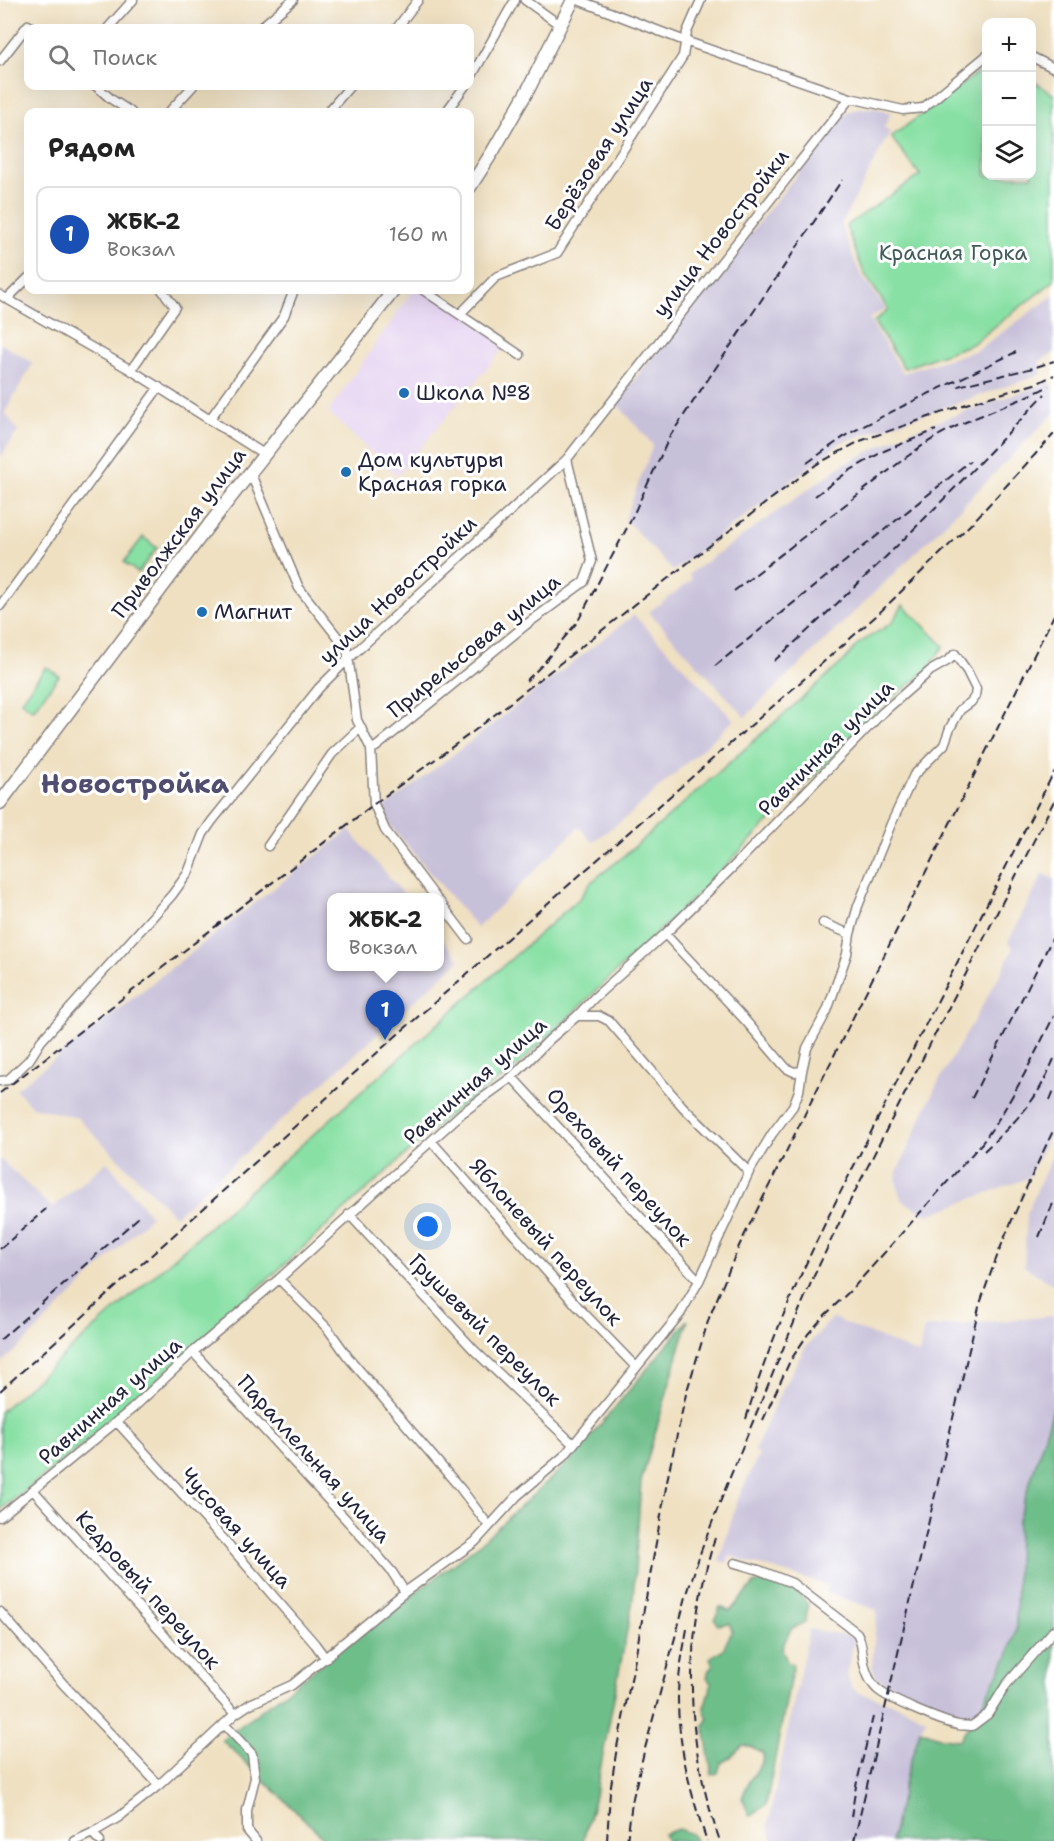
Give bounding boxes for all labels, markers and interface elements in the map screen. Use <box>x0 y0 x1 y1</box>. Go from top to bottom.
map controls <box>982 18 1036 180</box>
button: + <box>982 18 1036 72</box>
search box <box>24 24 474 90</box>
icon: search <box>45 41 78 74</box>
text: Поиск <box>93 43 157 72</box>
street label: Берёзовая улица <box>539 72 659 236</box>
button: − <box>982 72 1036 126</box>
button: layers <box>982 126 1036 180</box>
text: Рядом <box>48 130 135 165</box>
street label: улица Новостройки <box>647 143 796 323</box>
text: ЖБК-2 <box>107 207 180 236</box>
text: 1 <box>65 221 74 247</box>
text: 160 m <box>389 221 448 247</box>
text: Вокзал <box>107 236 175 262</box>
park label: Красная Горка <box>879 239 1027 267</box>
place label: Школа №8 <box>416 379 531 407</box>
marker: Школа №8 <box>397 386 411 400</box>
street label: Приволжская улица <box>106 442 252 624</box>
place label: Дом культуры Красная горка <box>358 446 507 498</box>
marker: Дом культуры Красная горка <box>339 465 353 479</box>
street label: улица Новостройки <box>313 509 483 670</box>
street label: Прирельсовая улица <box>382 568 566 724</box>
place label: Магнит <box>214 598 293 626</box>
marker: Магнит <box>195 605 209 619</box>
street label: Равнинная улица <box>752 674 900 822</box>
district label: Новостройка <box>41 765 230 802</box>
popup <box>327 893 444 971</box>
text: ЖБК-2 <box>349 905 422 934</box>
text: Вокзал <box>349 934 417 960</box>
pin: 1 <box>366 990 404 1040</box>
street label: Равнинная улица <box>397 1011 553 1151</box>
street label: Ореховый переулок <box>540 1082 698 1252</box>
street label: Яблоневый переулок <box>463 1152 629 1332</box>
your location <box>413 1212 442 1241</box>
street label: Грушевый переулок <box>403 1248 567 1412</box>
street label: Равнинная улица <box>32 1331 188 1471</box>
street label: Параллельная улица <box>231 1369 397 1549</box>
street label: Чусовая улица <box>174 1462 298 1594</box>
street label: Кедровый переулок <box>69 1505 227 1675</box>

